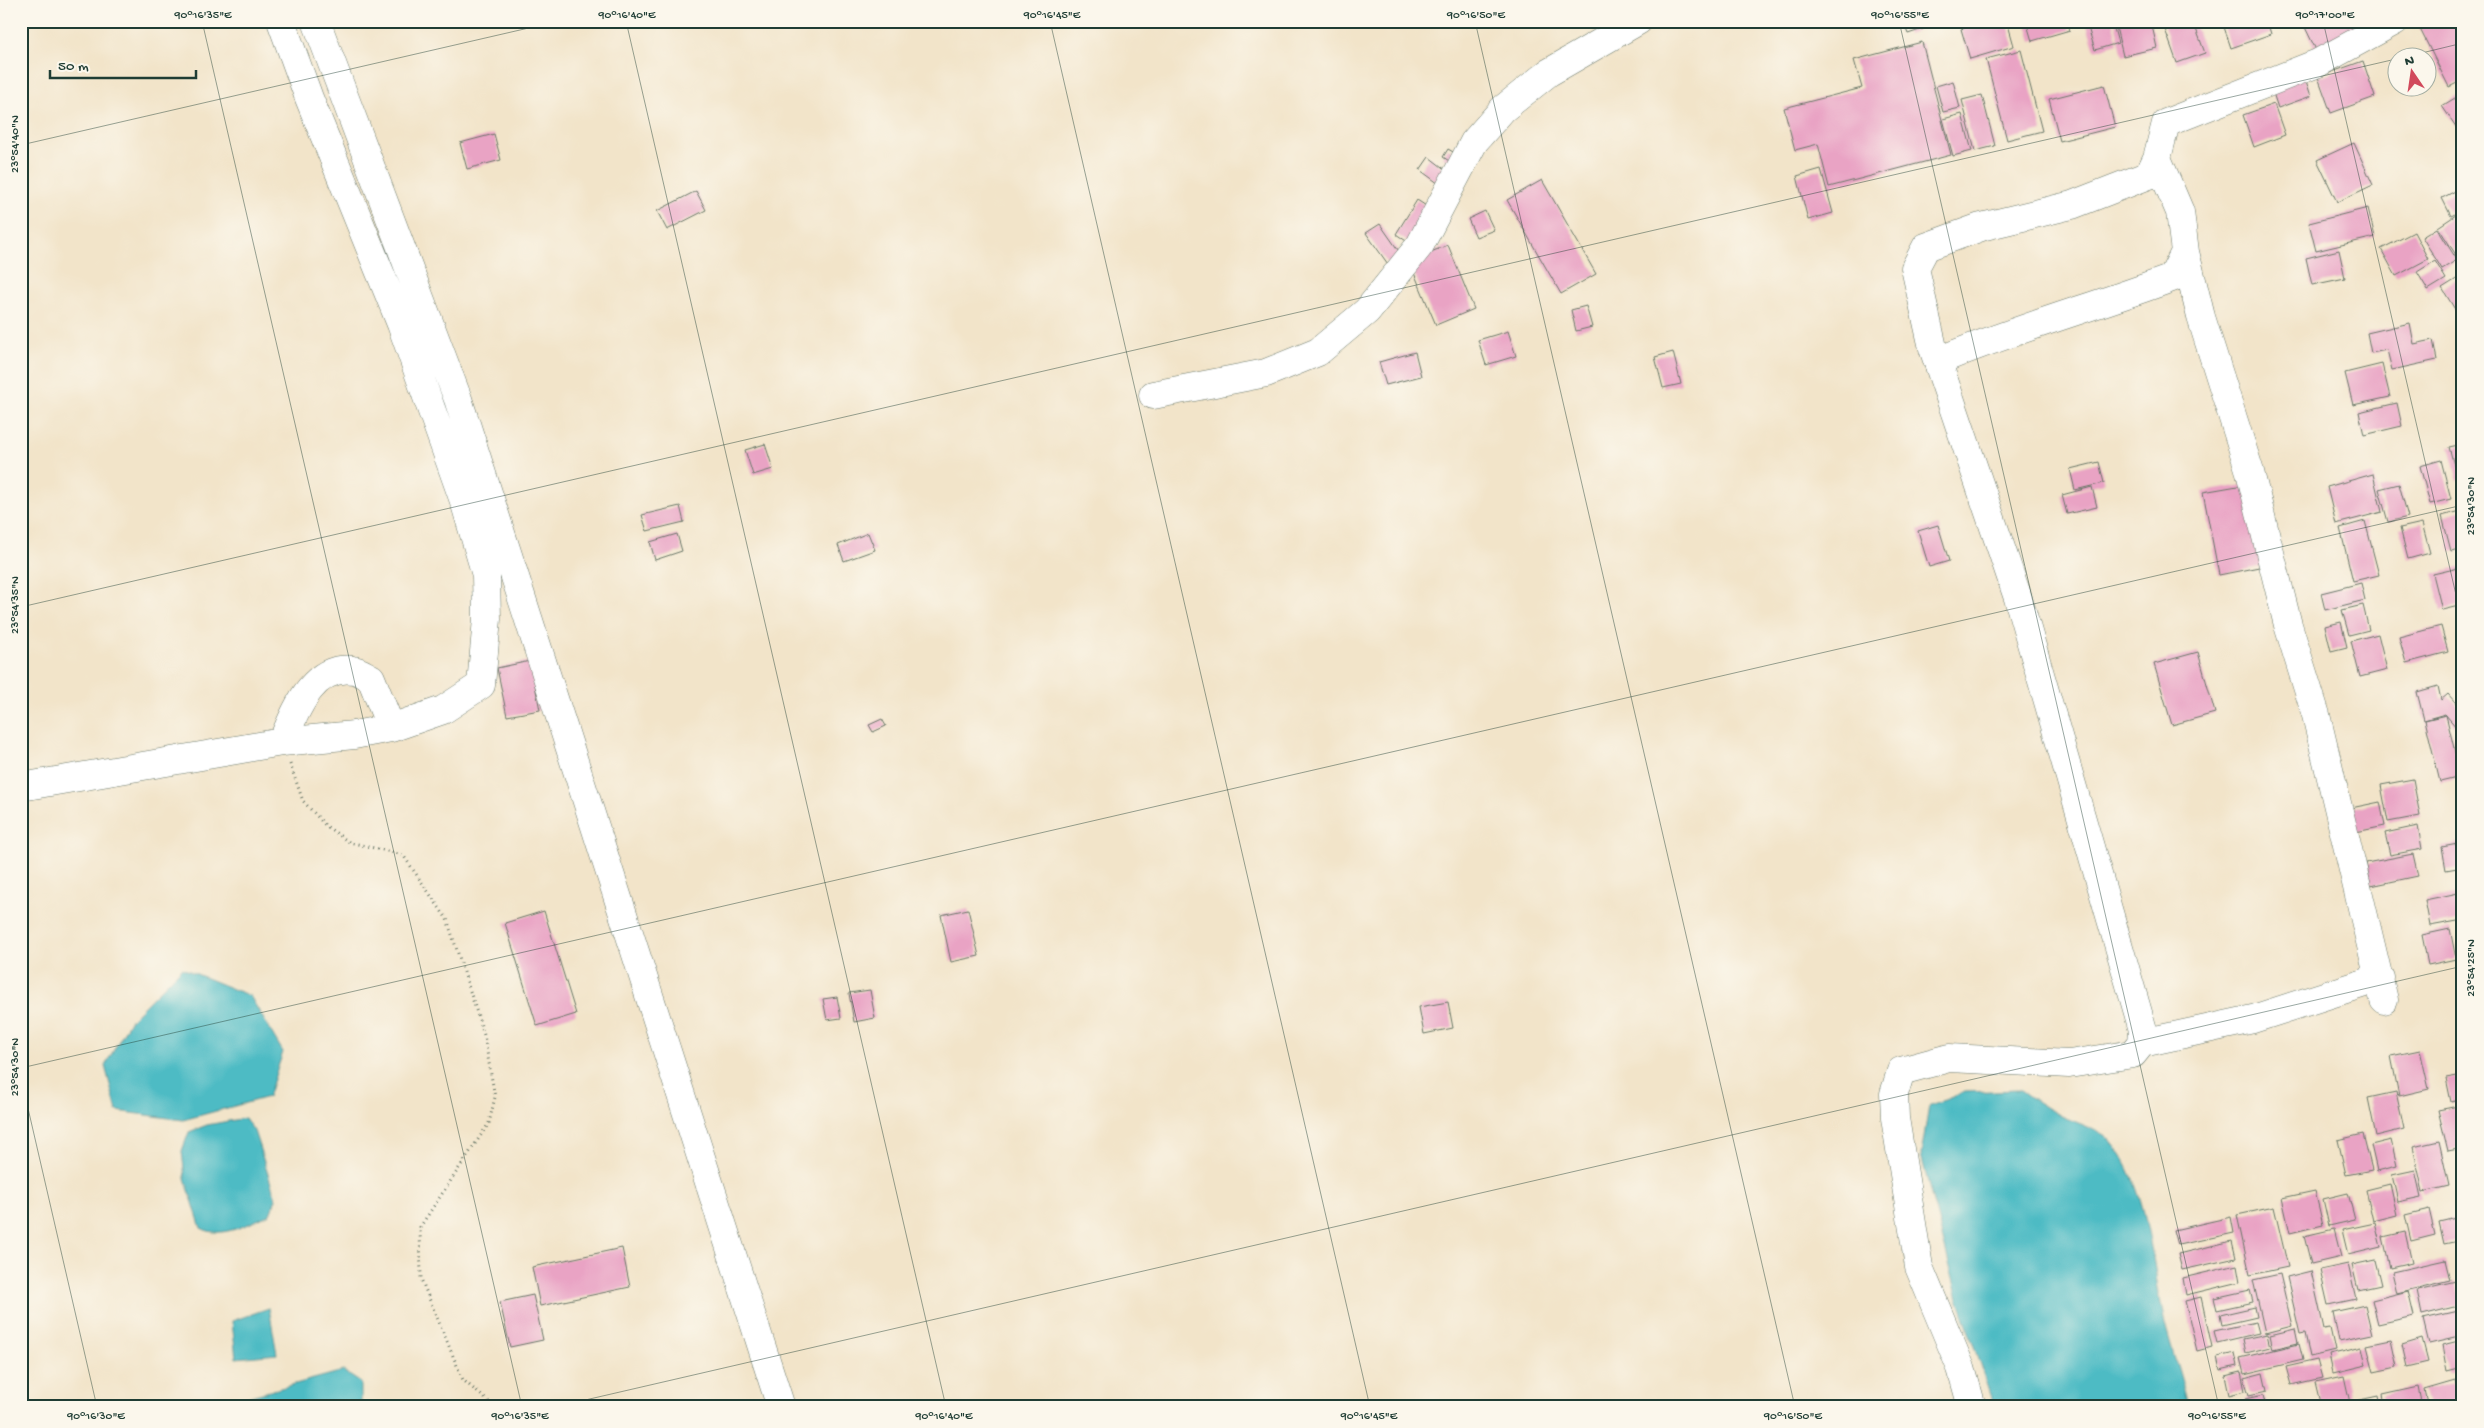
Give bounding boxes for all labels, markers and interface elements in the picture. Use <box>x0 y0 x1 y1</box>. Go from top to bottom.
text: 90°16'35"E <box>173 9 232 23</box>
text: 90°16'40"E <box>597 9 656 23</box>
text: 90°16'45"E <box>1023 9 1081 23</box>
text: 90°16'50"E <box>1446 9 1505 23</box>
text: 90°16'55"E <box>1870 9 1929 23</box>
text: 90°17'00"E <box>2295 9 2355 23</box>
scale bar <box>50 48 196 80</box>
north arrow <box>2386 48 2436 98</box>
text: N <box>2403 52 2416 71</box>
text: 50 m <box>58 58 89 76</box>
text: 23°54'40"N <box>9 115 23 173</box>
text: 23°54'30"N <box>2465 477 2479 535</box>
text: 23°54'35"N <box>9 576 23 634</box>
text: 23°54'25"N <box>2465 939 2479 997</box>
text: 23°54'30"N <box>9 1038 23 1096</box>
text: 90°16'30"E <box>66 1410 125 1424</box>
text: 90°16'35"E <box>490 1410 549 1424</box>
text: 90°16'40"E <box>914 1410 973 1424</box>
text: 90°16'45"E <box>1340 1410 1398 1424</box>
text: 90°16'50"E <box>1763 1410 1822 1424</box>
text: 90°16'55"E <box>2187 1410 2246 1424</box>

